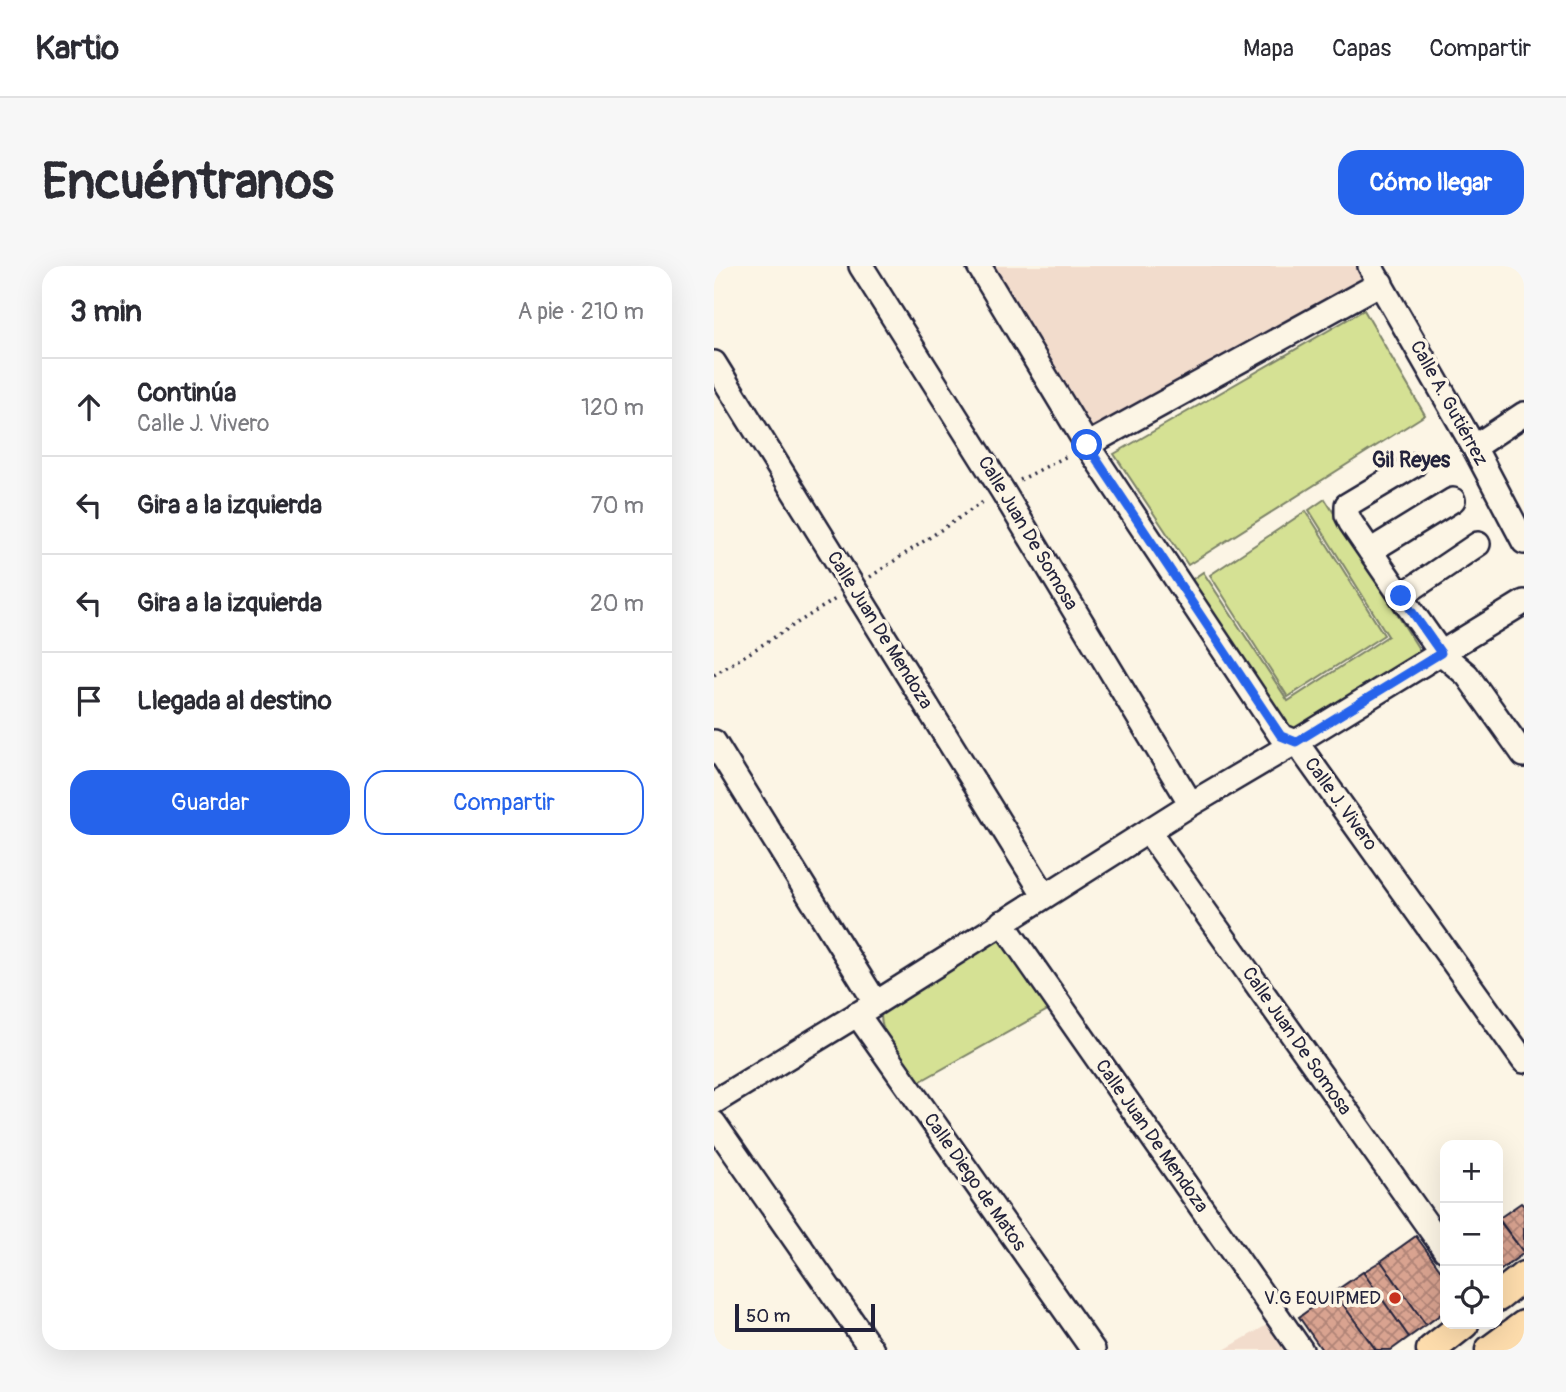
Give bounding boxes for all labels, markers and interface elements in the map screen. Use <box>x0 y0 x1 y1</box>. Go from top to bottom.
text: Kartio <box>35 28 119 69</box>
text: Mapa <box>1243 34 1294 63</box>
text: Capas <box>1332 34 1391 63</box>
text: Compartir <box>1429 34 1531 63</box>
button: Cómo llegar <box>1338 150 1524 215</box>
text: Encuéntranos <box>42 152 334 213</box>
text: 3 min <box>70 293 142 330</box>
text: A pie · 210 m <box>517 297 644 326</box>
street label: Calle A. Gutiérrez <box>1405 336 1493 470</box>
text: Continúa <box>137 377 236 409</box>
icon: ahead <box>70 388 108 426</box>
text: 120 m <box>581 393 644 422</box>
text: Calle J. Vivero <box>137 409 269 438</box>
route start <box>1071 429 1102 460</box>
district label: Gil Reyes <box>1372 447 1451 474</box>
street label: Calle Juan De Somosa <box>973 452 1084 614</box>
icon: left <box>70 486 108 524</box>
text: Gira a la izquierda <box>137 489 322 521</box>
text: 70 m <box>591 491 644 520</box>
street label: Calle Juan De Mendoza <box>822 547 938 713</box>
route end <box>1385 580 1416 611</box>
icon: left <box>70 584 108 622</box>
text: Gira a la izquierda <box>137 587 322 619</box>
text: 20 m <box>590 589 644 618</box>
icon: arrive <box>70 682 108 720</box>
text: Llegada al destino <box>137 685 332 717</box>
street label: Calle J. Vivero <box>1299 753 1383 855</box>
button: Guardar <box>70 770 350 835</box>
button: Compartir <box>364 770 644 835</box>
street label: Calle Juan De Somosa <box>1237 962 1357 1120</box>
street label: Calle Juan De Mendoza <box>1090 1055 1214 1217</box>
street label: Calle Diego de Matos <box>918 1108 1032 1256</box>
map controls <box>1440 1140 1503 1329</box>
button: + <box>1440 1140 1503 1203</box>
button: − <box>1440 1203 1503 1266</box>
button: locate <box>1440 1266 1503 1329</box>
place label: V.G EQUIPMED <box>1264 1286 1381 1310</box>
marker: V.G EQUIPMED <box>1387 1290 1403 1306</box>
scale bar <box>735 1301 875 1333</box>
text: 50 m <box>746 1304 790 1328</box>

